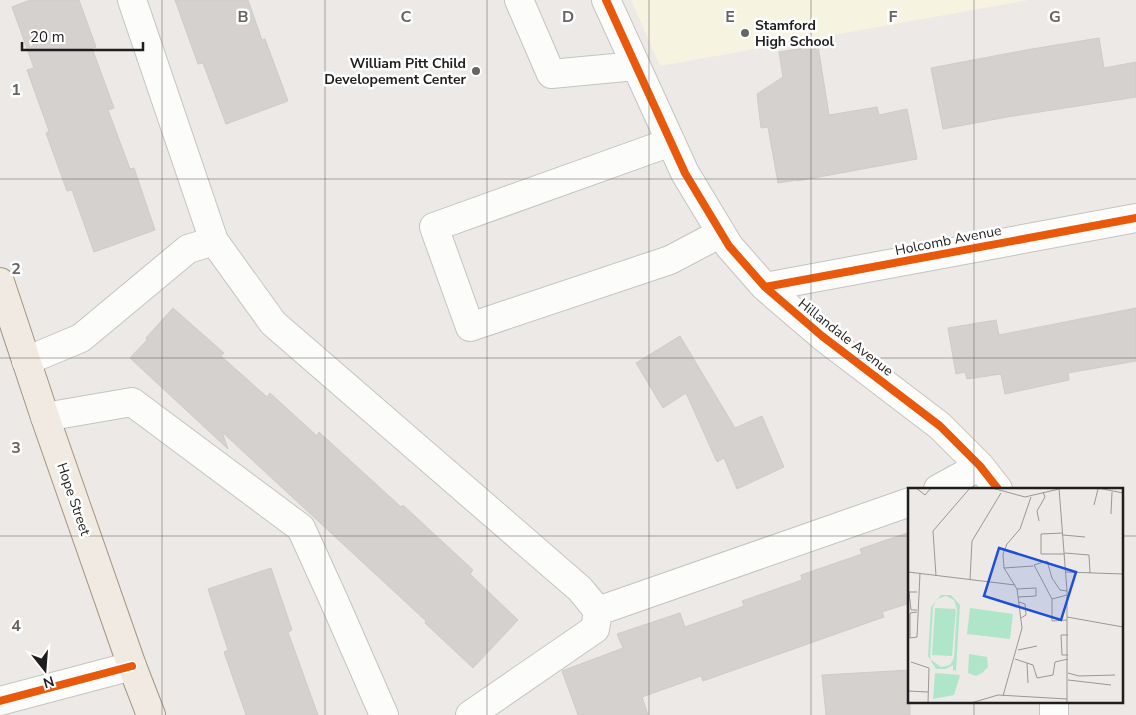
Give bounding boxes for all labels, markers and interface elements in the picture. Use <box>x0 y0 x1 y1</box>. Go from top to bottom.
text: B <box>237 6 249 28</box>
text: C <box>401 6 412 28</box>
text: D <box>562 6 574 28</box>
text: E <box>725 6 735 28</box>
text: F <box>889 6 898 28</box>
text: G <box>1049 6 1061 28</box>
place label: Stamford High School <box>755 16 835 51</box>
scale bar <box>22 20 144 52</box>
text: 20 m <box>30 27 65 47</box>
marker: Stamford High School <box>739 27 751 39</box>
place label: William Pitt Child Developement Center <box>324 54 467 89</box>
marker: William Pitt Child Developement Center <box>470 65 482 77</box>
text: 1 <box>11 79 21 101</box>
street label: Holcomb Avenue <box>893 221 1003 260</box>
text: 2 <box>11 258 21 280</box>
street label: Hillandale Avenue <box>794 294 897 381</box>
text: 3 <box>11 437 21 459</box>
street label: Hope Street <box>52 460 95 538</box>
inset map <box>908 488 1124 702</box>
text: 4 <box>11 615 21 637</box>
north arrow <box>20 645 70 695</box>
text: N <box>41 671 56 693</box>

